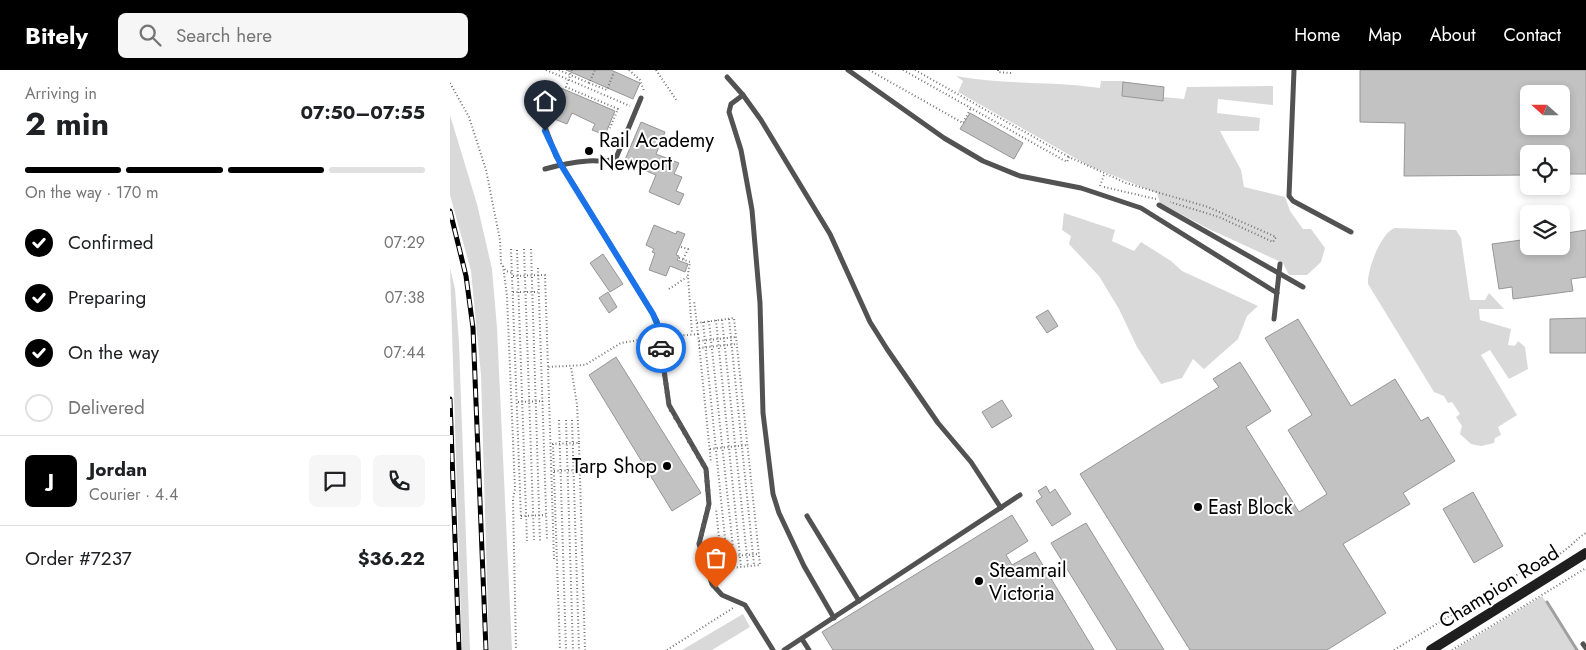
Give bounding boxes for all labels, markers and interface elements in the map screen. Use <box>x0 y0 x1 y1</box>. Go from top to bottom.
search box <box>118 13 468 58</box>
text: Bitely <box>25 18 88 53</box>
icon: search <box>136 21 164 49</box>
text: Search here <box>176 22 272 49</box>
text: Home <box>1294 22 1340 48</box>
text: Map <box>1368 22 1402 48</box>
text: About <box>1430 22 1475 48</box>
text: Contact <box>1503 22 1561 48</box>
pin <box>524 80 566 131</box>
text: Arriving in <box>25 82 97 105</box>
north arrow <box>1520 85 1570 135</box>
map controls <box>1520 85 1570 255</box>
icon: home <box>531 87 559 115</box>
text: 07:50–07:55 <box>300 99 425 126</box>
text: 2 min <box>25 101 109 147</box>
place label: Rail Academy Newport <box>599 126 714 178</box>
marker: Rail Academy Newport <box>583 145 595 157</box>
button: locate <box>1520 145 1570 195</box>
text: On the way · 170 m <box>25 181 159 204</box>
button: layers <box>1520 205 1570 255</box>
icon: check <box>25 229 53 257</box>
text: Confirmed <box>68 229 154 256</box>
text: 07:29 <box>384 231 425 254</box>
icon: check <box>25 284 53 312</box>
text: Preparing <box>68 284 146 311</box>
text: 07:38 <box>385 286 425 309</box>
courier <box>636 323 686 373</box>
icon: car <box>647 334 675 362</box>
icon: check <box>25 339 53 367</box>
text: On the way <box>68 339 159 366</box>
text: 07:44 <box>384 341 425 364</box>
text: Delivered <box>68 394 145 421</box>
place label: Tarp Shop <box>572 452 657 481</box>
button: chat <box>309 455 361 507</box>
button: phone <box>373 455 425 507</box>
text: Jordan <box>89 456 147 483</box>
marker: Tarp Shop <box>661 460 673 472</box>
text: J <box>48 467 54 494</box>
text: Courier · 4.4 <box>89 483 178 506</box>
place label: East Block <box>1208 493 1293 522</box>
marker: East Block <box>1192 501 1204 513</box>
pin <box>695 537 737 588</box>
street label: Champion Road <box>1433 539 1565 635</box>
icon: bag <box>702 544 730 572</box>
text: Order #7237 <box>25 545 132 572</box>
text: $36.22 <box>358 545 425 572</box>
place label: Steamrail Victoria <box>989 556 1067 608</box>
marker: Steamrail Victoria <box>973 575 985 587</box>

